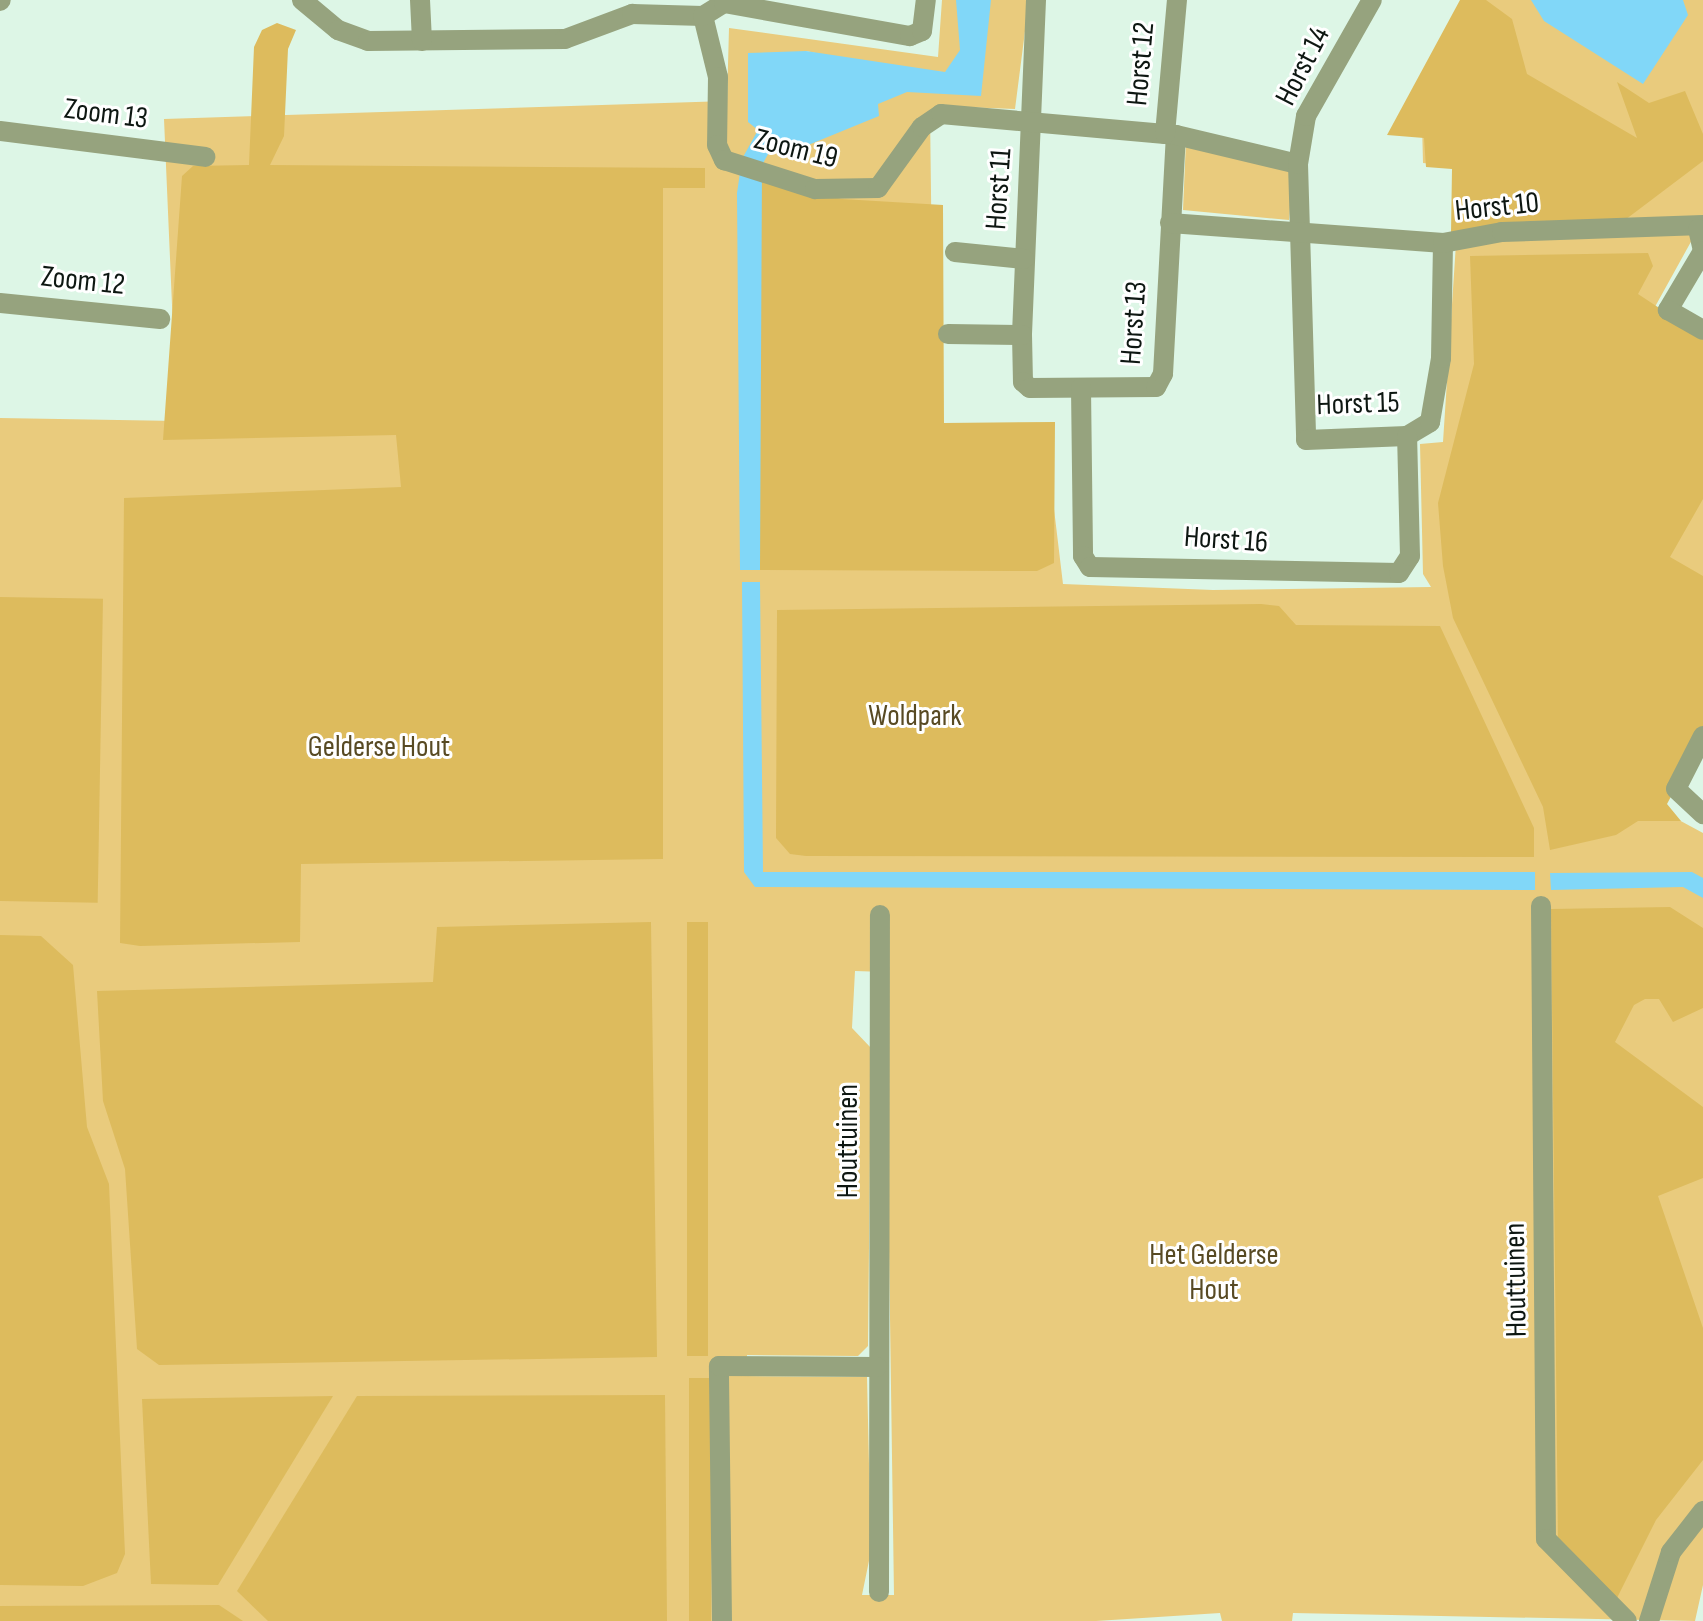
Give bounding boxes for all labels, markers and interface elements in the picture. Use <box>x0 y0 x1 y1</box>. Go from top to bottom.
street label: Horst 12 <box>1119 21 1163 107</box>
street label: Horst 14 <box>1268 21 1338 111</box>
street label: Zoom 13 <box>62 91 150 137</box>
street label: Zoom 19 <box>751 121 841 177</box>
street label: Horst 11 <box>978 147 1020 231</box>
street label: Horst 10 <box>1453 185 1541 229</box>
street label: Zoom 12 <box>39 259 127 303</box>
street label: Horst 13 <box>1113 280 1155 366</box>
street label: Horst 15 <box>1316 385 1400 423</box>
street label: Horst 16 <box>1183 519 1269 561</box>
park label: Woldpark <box>868 698 962 734</box>
park label: Gelderse Hout <box>308 729 450 765</box>
street label: Houttuinen <box>830 1084 866 1198</box>
street label: Houttuinen <box>1497 1223 1535 1337</box>
park label: Het Gelderse Hout <box>1149 1237 1279 1308</box>

